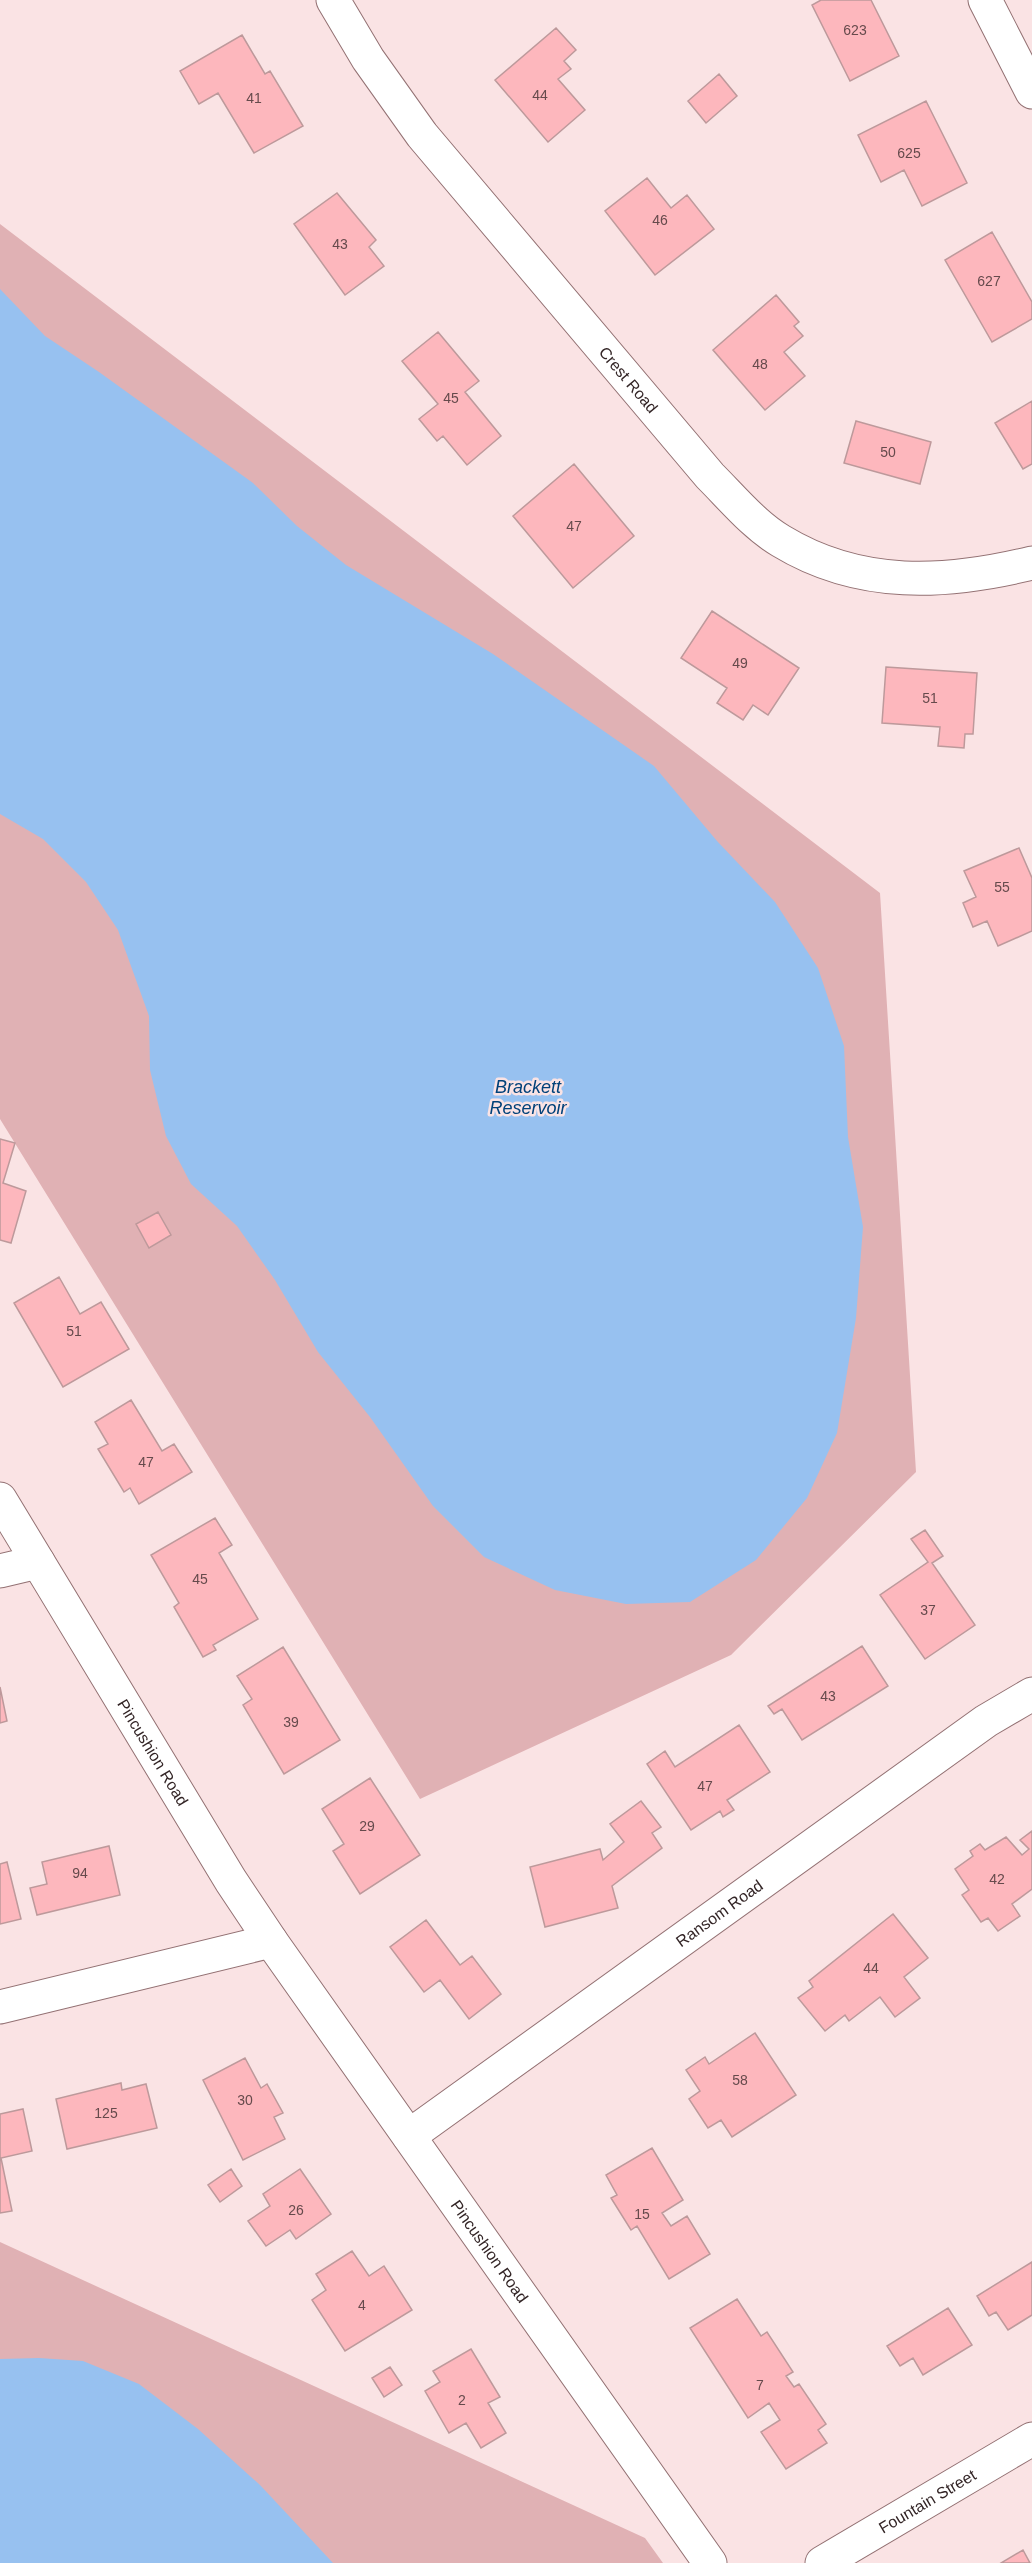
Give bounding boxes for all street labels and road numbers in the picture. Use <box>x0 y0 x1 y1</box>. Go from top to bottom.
street label: Crest Road <box>596 343 661 416</box>
street label: Pincushion Road <box>115 1696 192 1808</box>
street label: Ransom Road <box>673 1876 766 1950</box>
street label: Pincushion Road <box>448 2197 532 2305</box>
street label: Fountain Street <box>876 2466 979 2536</box>

